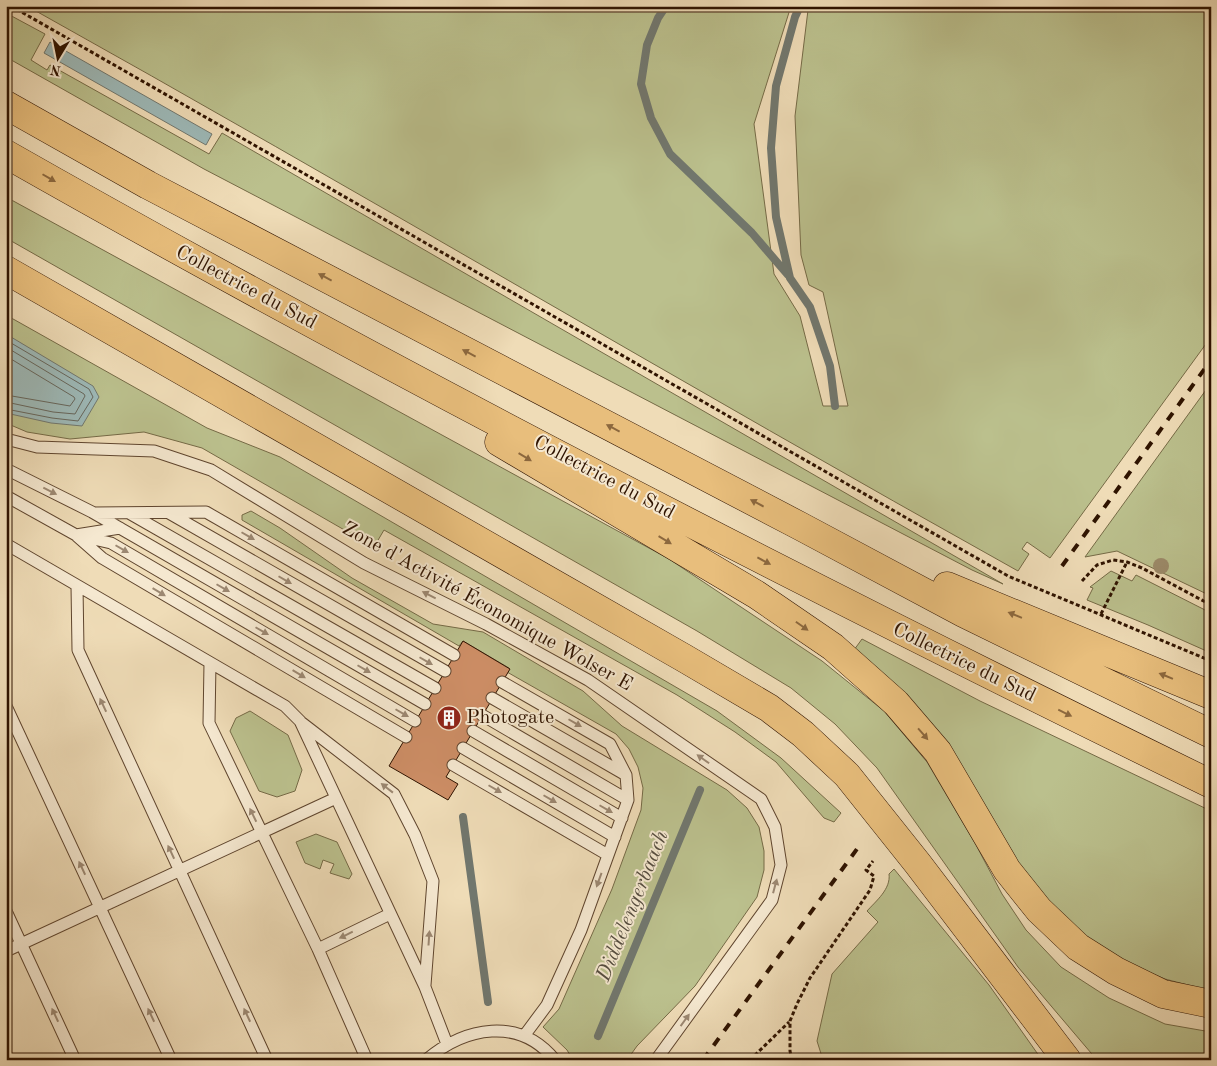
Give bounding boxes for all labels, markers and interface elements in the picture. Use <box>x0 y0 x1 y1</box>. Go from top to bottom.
north arrow <box>32 32 82 82</box>
text: N <box>49 62 62 78</box>
one-way arrow <box>42 174 55 183</box>
street label: Collectrice du Sud <box>172 242 320 334</box>
one-way arrow <box>318 273 332 281</box>
one-way arrow <box>462 349 476 357</box>
one-way arrow <box>606 424 620 432</box>
street label: Collectrice du Sud <box>530 432 678 524</box>
one-way arrow <box>518 453 531 462</box>
one-way arrow <box>42 487 57 495</box>
one-way arrow <box>750 499 764 507</box>
street label: Zone d'Activité Économique Wolser E <box>339 516 637 695</box>
one-way arrow <box>241 532 255 540</box>
one-way arrow <box>657 536 672 544</box>
one-way arrow <box>115 545 128 554</box>
one-way arrow <box>757 557 771 565</box>
one-way arrow <box>279 575 292 584</box>
one-way arrow <box>216 583 230 592</box>
one-way arrow <box>153 587 166 596</box>
one-way arrow <box>421 591 436 600</box>
one-way arrow <box>1008 610 1023 618</box>
street label: Collectrice du Sud <box>889 620 1039 706</box>
one-way arrow <box>795 621 809 631</box>
one-way arrow <box>255 627 269 636</box>
one-way arrow <box>419 656 433 665</box>
one-way arrow <box>357 664 370 673</box>
one-way arrow <box>293 670 306 679</box>
one-way arrow <box>1159 672 1173 680</box>
one-way arrow <box>99 698 107 712</box>
building icon: Photogate <box>436 705 462 731</box>
place label: Photogate <box>466 708 554 728</box>
one-way arrow <box>1058 708 1073 717</box>
one-way arrow <box>396 709 409 718</box>
one-way arrow <box>568 719 581 728</box>
one-way arrow <box>917 728 928 741</box>
one-way arrow <box>696 754 710 764</box>
one-way arrow <box>380 783 394 793</box>
one-way arrow <box>489 785 502 794</box>
one-way arrow <box>544 794 557 803</box>
one-way arrow <box>599 804 612 813</box>
one-way arrow <box>249 808 257 822</box>
water label: Diddelengerbaach <box>593 828 673 985</box>
one-way arrow <box>167 845 175 859</box>
one-way arrow <box>78 861 86 875</box>
one-way arrow <box>595 873 602 888</box>
one-way arrow <box>772 879 780 894</box>
one-way arrow <box>425 930 433 946</box>
one-way arrow <box>339 931 353 939</box>
one-way arrow <box>50 1008 58 1022</box>
one-way arrow <box>146 1008 155 1023</box>
one-way arrow <box>243 1008 251 1023</box>
one-way arrow <box>679 1014 690 1027</box>

